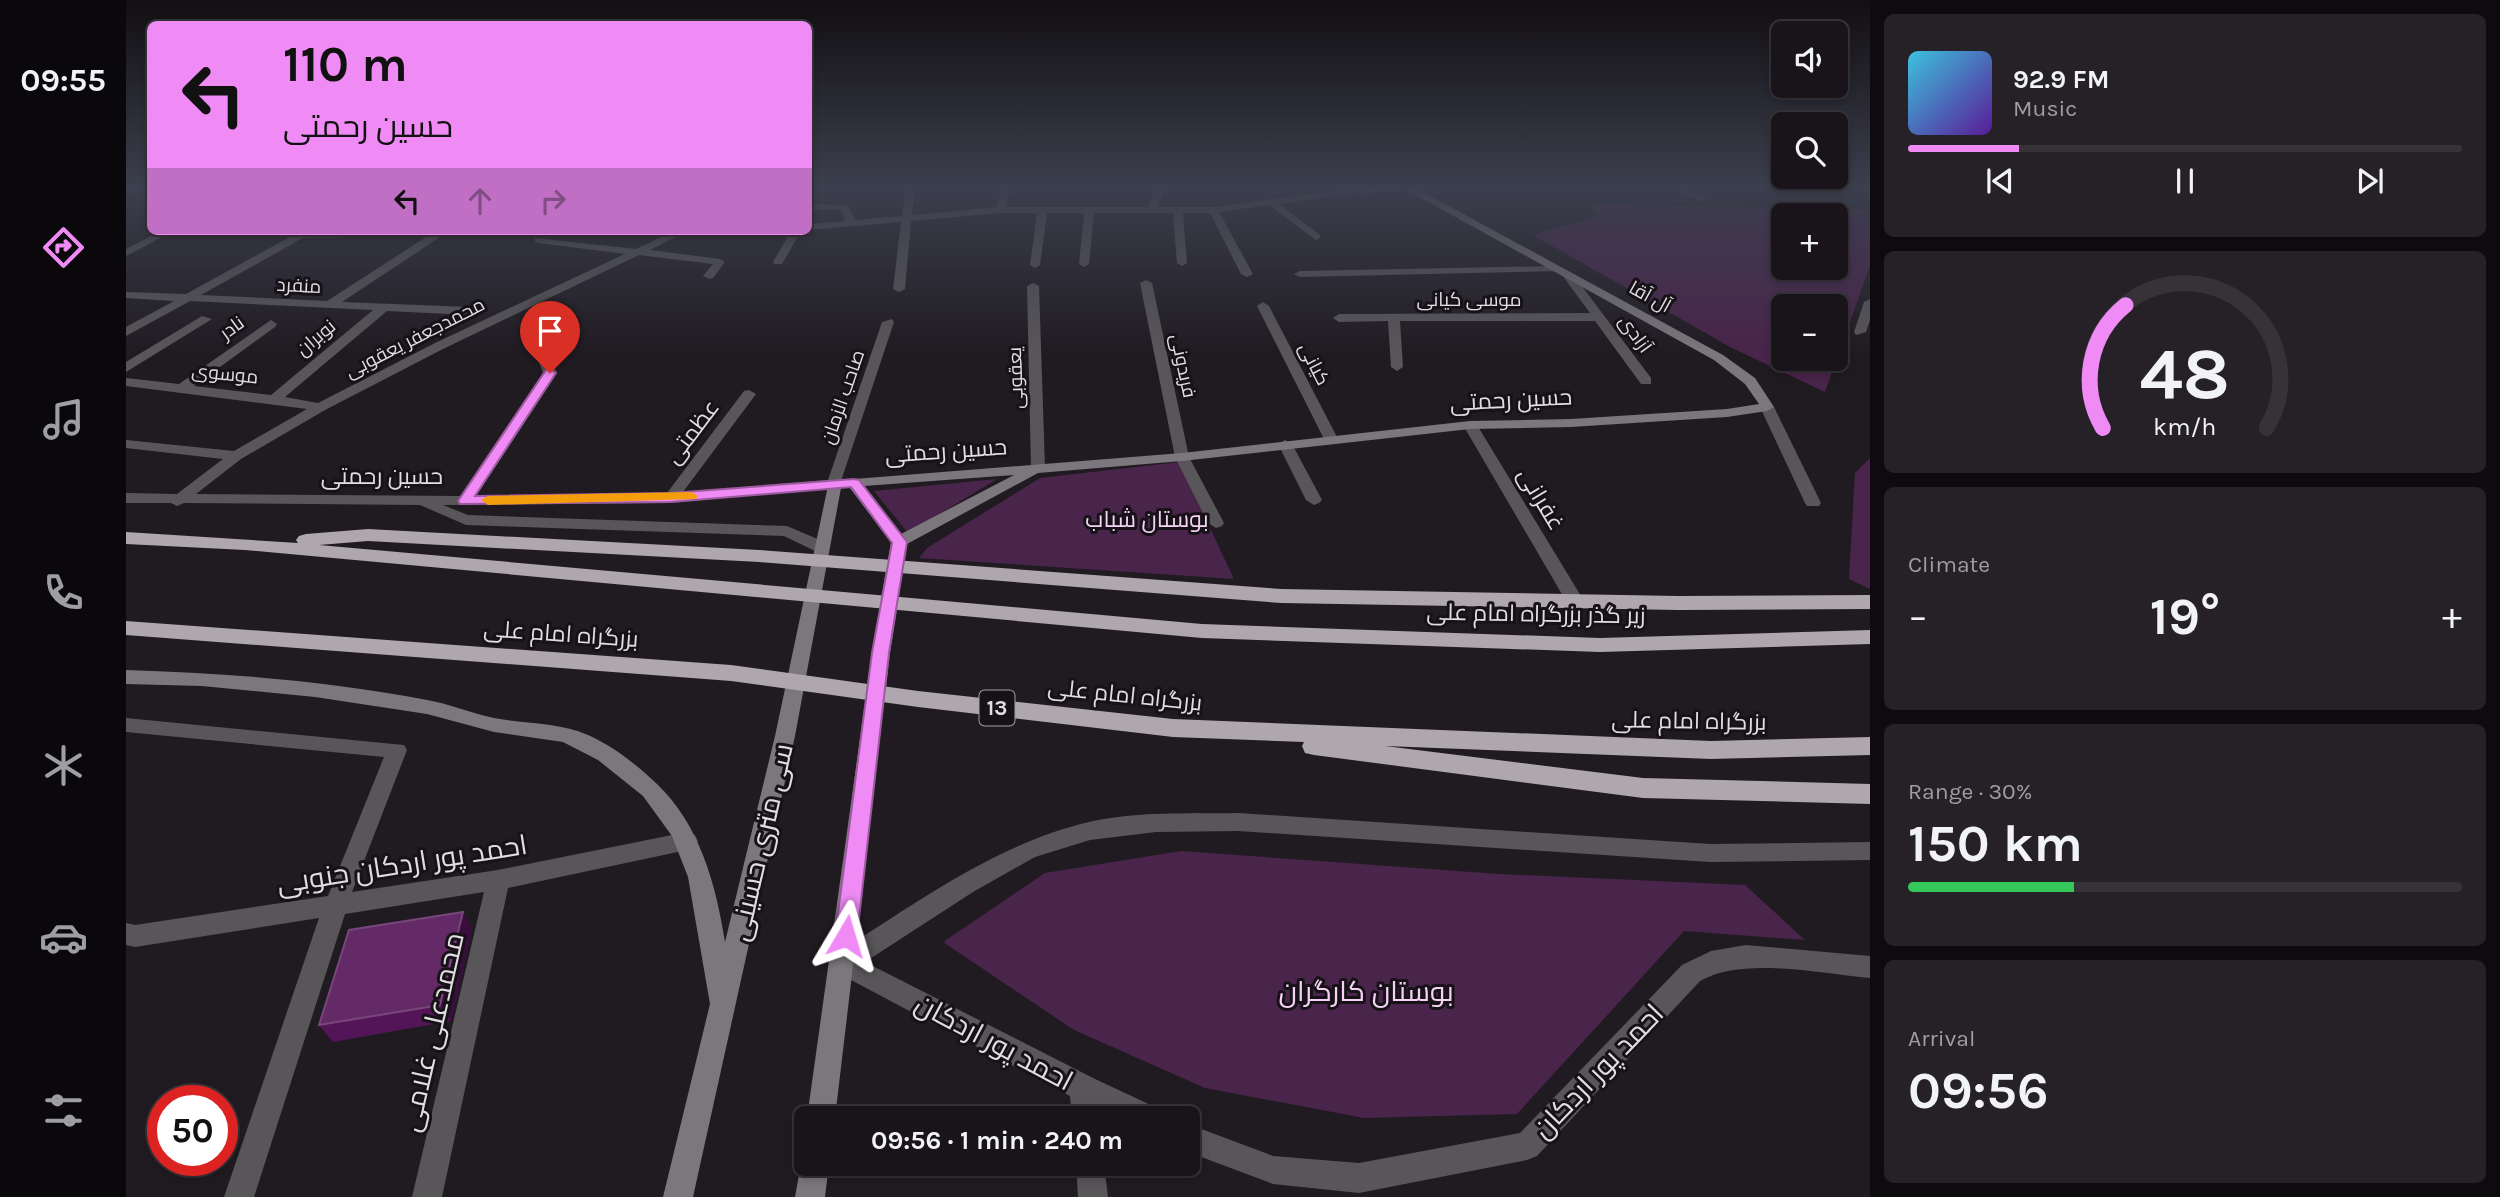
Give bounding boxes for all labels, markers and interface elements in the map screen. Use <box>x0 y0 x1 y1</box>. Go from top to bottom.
map controls <box>1771 21 1848 371</box>
button: sound <box>1771 21 1848 98</box>
text: 110 m <box>283 36 408 93</box>
icon: left <box>168 49 259 140</box>
text: 09:55 <box>20 62 106 99</box>
text: 92.9 FM <box>2013 64 2110 95</box>
text: Music <box>2013 95 2077 122</box>
text: حسین رحمتی <box>283 108 453 145</box>
button: search <box>1771 112 1848 189</box>
icon: previous <box>1981 162 2019 200</box>
icon: pause <box>2166 162 2204 200</box>
icon: next <box>2351 162 2389 200</box>
icon: left <box>388 182 426 220</box>
icon: ahead <box>461 182 499 220</box>
icon: right <box>534 182 572 220</box>
button: + <box>1771 203 1848 280</box>
icon: directions <box>39 223 88 272</box>
street label: منفرد <box>276 274 322 298</box>
street label: آل آقا <box>1625 277 1675 317</box>
street label: موسی کیانی <box>1416 289 1522 311</box>
street label: محمدجعفر یعقوبی <box>341 293 489 383</box>
button: − <box>1771 294 1848 371</box>
pin <box>520 301 580 373</box>
street label: آزادی <box>1614 311 1656 357</box>
street label: نادر <box>215 312 249 345</box>
icon: arrive <box>531 312 569 350</box>
street label: نوبران <box>292 315 340 361</box>
text: 48 <box>2140 331 2230 416</box>
street label: فریدونی <box>1166 332 1200 400</box>
street label: کیانی <box>1294 339 1334 389</box>
street label: صاحب الزمان <box>817 347 869 447</box>
street label: یعقوبی <box>1004 347 1028 409</box>
street label: موسوی <box>191 360 259 388</box>
street label: حسین رحمتی <box>1449 383 1573 417</box>
icon: music <box>39 395 88 444</box>
street label: عظمتی <box>659 395 725 469</box>
text: km/h <box>2153 412 2217 441</box>
street label: حسین رحمتی <box>884 433 1008 469</box>
street label: حسین رحمتی <box>321 463 443 490</box>
street label: غفرانی <box>1512 463 1570 535</box>
park label: بوستان شباب <box>1085 506 1209 533</box>
text: Climate <box>1908 551 1990 578</box>
icon: phone <box>39 568 88 617</box>
text: 19° <box>2150 586 2220 647</box>
text: − <box>1908 594 1928 639</box>
text: + <box>2442 594 2462 639</box>
street label: زیر گذر بزرگراه امام علی <box>1426 599 1646 631</box>
street label: بزرگراه امام علی <box>482 615 639 655</box>
street label: بزرگراه امام علی <box>1046 673 1204 719</box>
road number: 13 <box>980 690 1014 726</box>
street label: بزرگراه امام علی <box>1611 706 1767 738</box>
street label: سی متری حسینی <box>722 740 800 944</box>
icon: climate <box>39 741 88 790</box>
text: Range · 30% <box>1908 778 2032 805</box>
text: 150 km <box>1908 813 2083 874</box>
street label: احمد پور اردکان جنوبی <box>274 828 530 902</box>
position arrow <box>809 899 883 973</box>
icon: car <box>39 913 88 962</box>
street label: محمدعلی غلامی <box>393 929 471 1135</box>
park label: بوستان کارگران <box>1278 975 1454 1008</box>
street label: احمد پور اردکان <box>908 987 1079 1099</box>
street label: احمد پور اردکان <box>1526 997 1672 1146</box>
text: Arrival <box>1908 1025 1975 1052</box>
text: 09:56 <box>1908 1060 2048 1121</box>
speed limit sign: 50 <box>147 1085 238 1176</box>
icon: filters <box>39 1086 88 1135</box>
text: 09:56 · 1 min · 240 m <box>871 1125 1123 1156</box>

